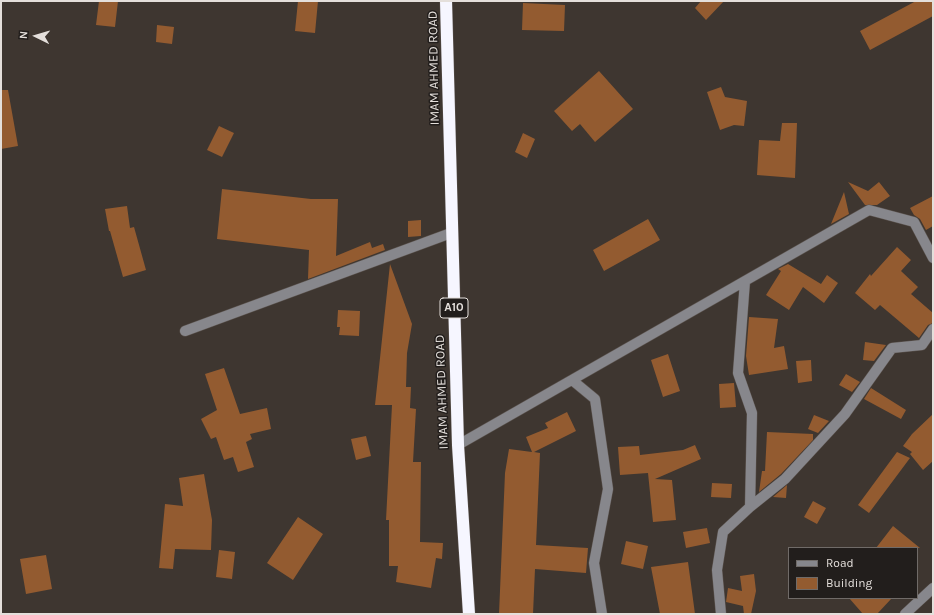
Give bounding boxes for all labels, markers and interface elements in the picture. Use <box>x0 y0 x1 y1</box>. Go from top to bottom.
street label: IMAM AHMED ROAD <box>425 10 443 126</box>
north arrow <box>16 16 56 56</box>
text: N <box>17 30 30 39</box>
road number: A10 <box>440 298 468 318</box>
street label: IMAM AHMED ROAD <box>432 334 452 450</box>
legend <box>788 547 918 599</box>
text: Road <box>826 556 854 570</box>
text: Building <box>826 576 872 590</box>

